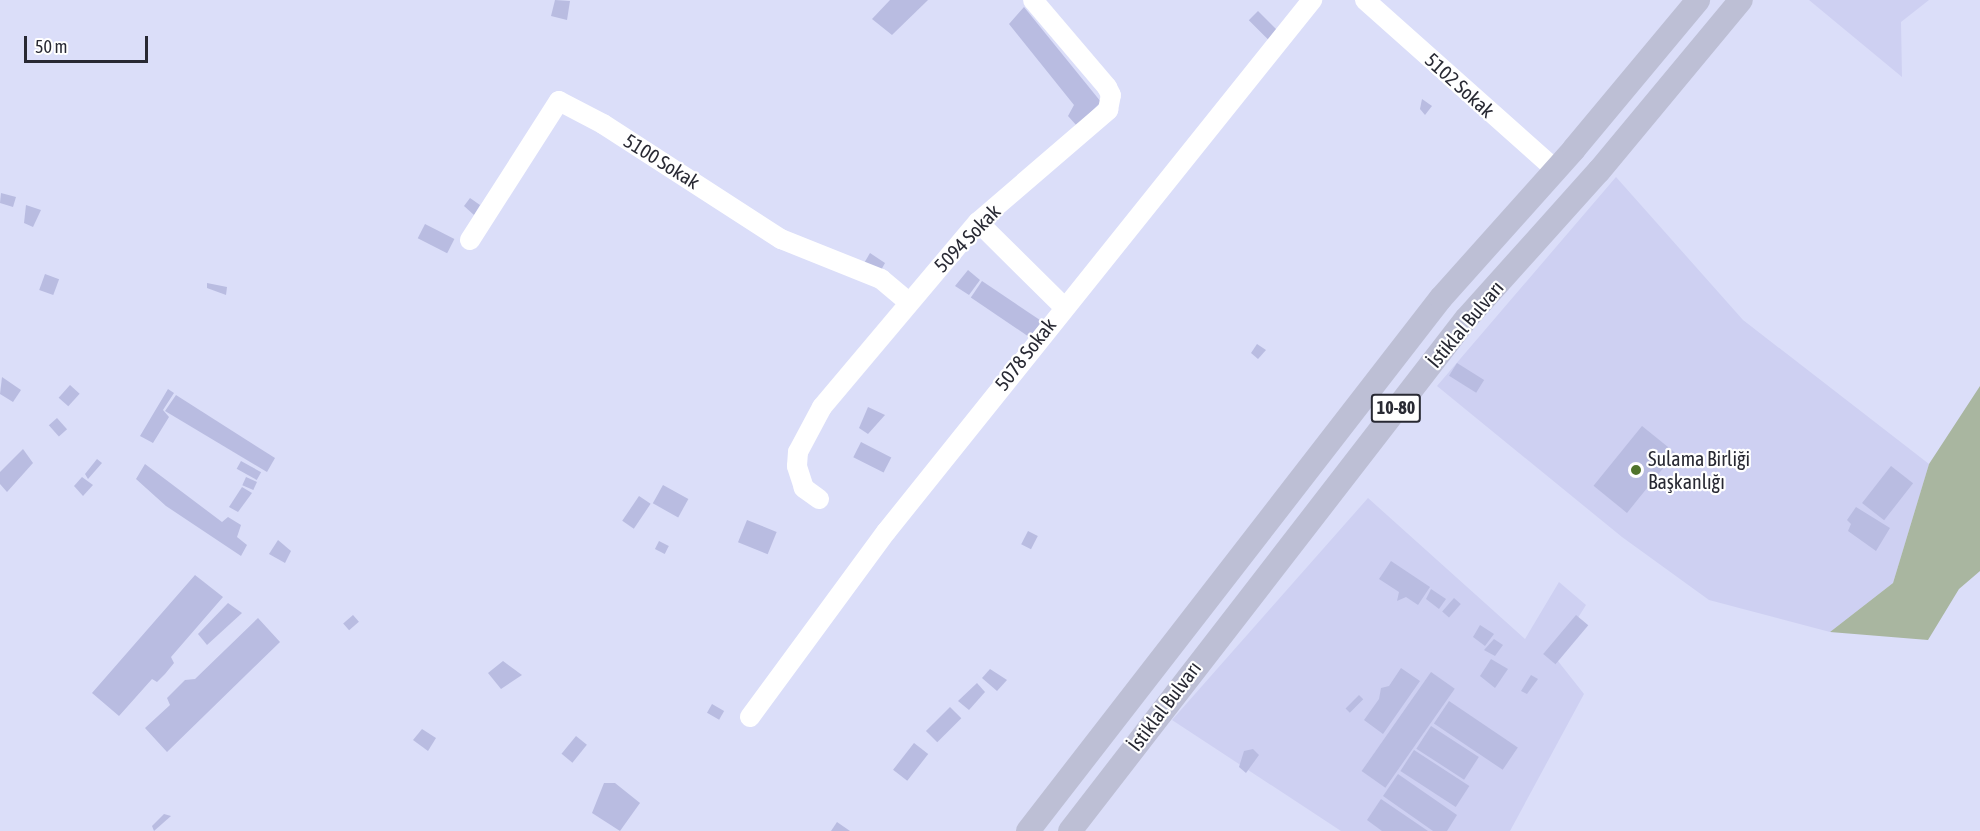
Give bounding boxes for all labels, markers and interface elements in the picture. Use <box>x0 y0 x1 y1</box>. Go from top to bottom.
scale bar <box>27 24 152 62</box>
text: 50 m <box>35 36 67 57</box>
street label: 5102 Sokak <box>1420 48 1500 122</box>
street label: 5100 Sokak <box>620 128 704 194</box>
street label: 5094 Sokak <box>929 199 1005 277</box>
street label: İstiklal Bulvarı <box>1422 276 1508 372</box>
street label: 5078 Sokak <box>989 313 1061 395</box>
road number: 10-80 <box>1370 393 1422 423</box>
place label: Sulama Birliği Başkanlığı <box>1648 446 1750 493</box>
marker: Sulama Birliği Başkanlığı <box>1629 463 1643 477</box>
street label: İstiklal Bulvarı <box>1123 656 1205 756</box>

